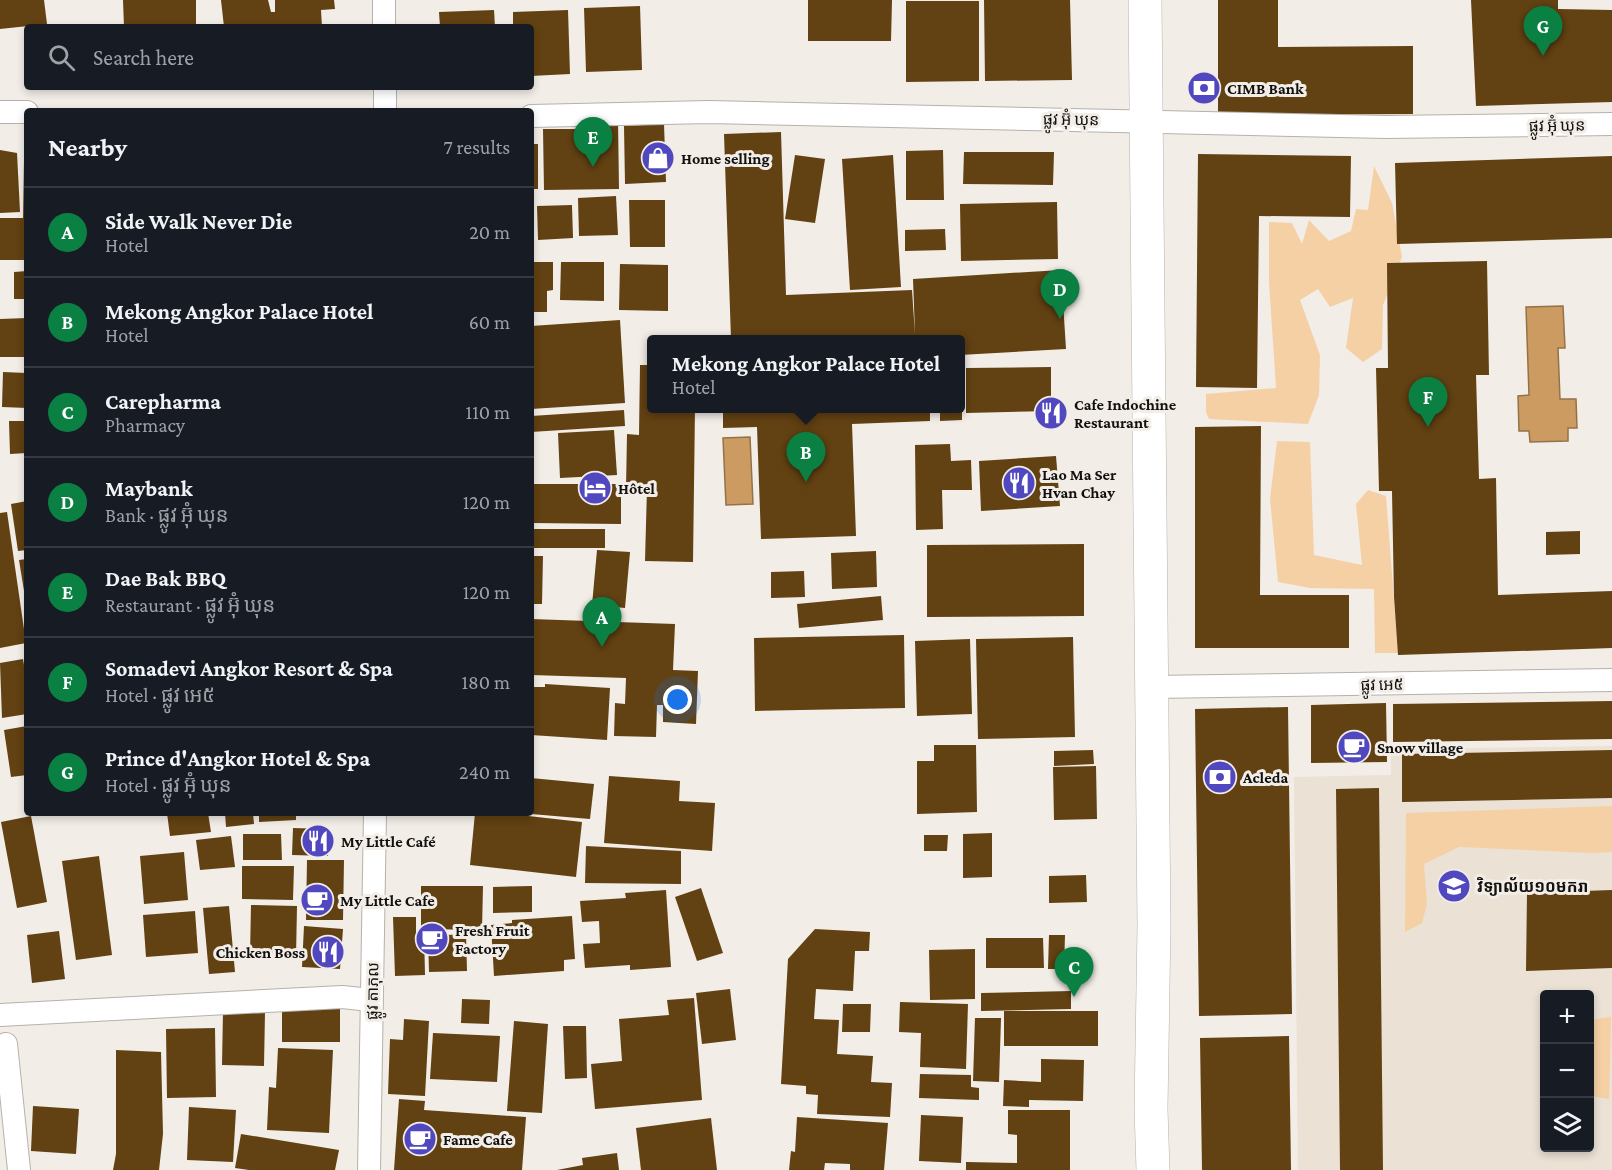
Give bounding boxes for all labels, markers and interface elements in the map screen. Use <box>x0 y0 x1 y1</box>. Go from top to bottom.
pin: G <box>1524 7 1562 56</box>
search box <box>24 24 534 90</box>
icon: search <box>45 41 78 74</box>
text: Search here <box>93 45 194 70</box>
bank icon: CIMB Bank <box>1186 70 1222 106</box>
place label: CIMB Bank <box>1227 80 1304 97</box>
street label: ផ្លូវ អ៊ុំ ឃុន <box>1042 107 1099 134</box>
street label: ផ្លូវ អ៊ុំ ឃុន <box>1529 113 1586 140</box>
pin: E <box>574 118 612 167</box>
text: Nearby <box>48 133 127 162</box>
text: 7 results <box>444 136 510 158</box>
shop icon: Home selling <box>640 140 676 176</box>
place label: Home selling <box>681 150 770 167</box>
text: Side Walk Never Die <box>105 209 292 234</box>
text: A <box>62 221 73 243</box>
text: 20 m <box>469 221 510 243</box>
text: Hotel <box>105 234 149 256</box>
pin: D <box>1040 270 1080 319</box>
text: Mekong Angkor Palace Hotel <box>105 299 373 324</box>
text: B <box>62 311 73 333</box>
text: 60 m <box>469 311 510 333</box>
text: Hotel <box>105 324 149 346</box>
popup <box>647 335 965 413</box>
text: Mekong Angkor Palace Hotel <box>672 351 940 376</box>
text: Hotel <box>672 376 715 398</box>
pin: F <box>1408 378 1448 427</box>
text: Carepharma <box>105 389 221 414</box>
restaurant icon: Cafe Indochine Restaurant <box>1033 395 1069 431</box>
place label: Cafe Indochine Restaurant <box>1074 396 1177 431</box>
text: C <box>61 401 74 423</box>
text: 110 m <box>466 401 510 423</box>
text: Pharmacy <box>105 414 185 436</box>
pin: B <box>786 432 826 482</box>
restaurant icon: Lao Ma Ser Hvan Chay <box>1001 465 1037 501</box>
place label: Lao Ma Ser Hvan Chay <box>1042 466 1117 501</box>
hotel icon: Hôtel <box>577 470 613 506</box>
text: Maybank <box>105 476 193 501</box>
place label: Hôtel <box>618 480 655 497</box>
text: D <box>61 491 74 513</box>
text: 120 m <box>463 491 510 513</box>
text: Bank · ផ្លូវ អ៊ុំ ឃុន <box>105 504 228 526</box>
text: Dae Bak BBQ <box>105 566 226 591</box>
text: E <box>62 581 73 603</box>
text: 120 m <box>463 581 510 603</box>
text: Restaurant · ផ្លូវ អ៊ុំ ឃុន <box>105 594 275 616</box>
pin: A <box>582 598 622 647</box>
text: Somadevi Angkor Resort & Spa <box>105 656 393 681</box>
text: F <box>62 671 73 693</box>
text: 180 m <box>461 671 510 693</box>
street label: ផ្លូវ អេ៥ <box>1360 676 1404 699</box>
text: Hotel · ផ្លូវ អេ៥ <box>105 684 215 706</box>
your location <box>663 685 692 714</box>
cafe icon: Snow village <box>1336 729 1372 765</box>
place label: Snow village <box>1377 739 1464 756</box>
text: Prince d'Angkor Hotel & Spa <box>105 746 370 771</box>
bank icon: Acleda <box>1202 759 1238 795</box>
text: G <box>61 761 74 783</box>
text: 240 m <box>459 761 510 783</box>
place label: Acleda <box>1242 769 1288 786</box>
text: Hotel · ផ្លូវ អ៊ុំ ឃុន <box>105 774 232 796</box>
restaurant icon: My Little Café <box>300 823 336 859</box>
place label: My Little Café <box>341 833 436 850</box>
school or university icon: វិទ្យាល័យ១០មករា <box>1436 868 1472 904</box>
place label: វិទ្យាល័យ១០មករា <box>1477 876 1588 896</box>
cafe icon: My Little Cafe <box>299 882 335 918</box>
place label: My Little Cafe <box>340 892 435 909</box>
cafe icon: Fresh Fruit Factory <box>414 921 450 957</box>
place label: Fresh Fruit Factory <box>455 922 530 957</box>
restaurant icon: Chicken Boss <box>310 934 346 970</box>
place label: Chicken Boss <box>215 944 305 961</box>
pin: C <box>1054 948 1094 997</box>
street label: ផ្លូវ តាភុល <box>363 962 387 1020</box>
map controls <box>1540 990 1594 1152</box>
button: + <box>1540 990 1594 1044</box>
button: − <box>1540 1044 1594 1098</box>
button: layers <box>1540 1098 1594 1152</box>
cafe icon: Fame Cafe <box>402 1121 438 1157</box>
place label: Fame Cafe <box>443 1131 513 1148</box>

